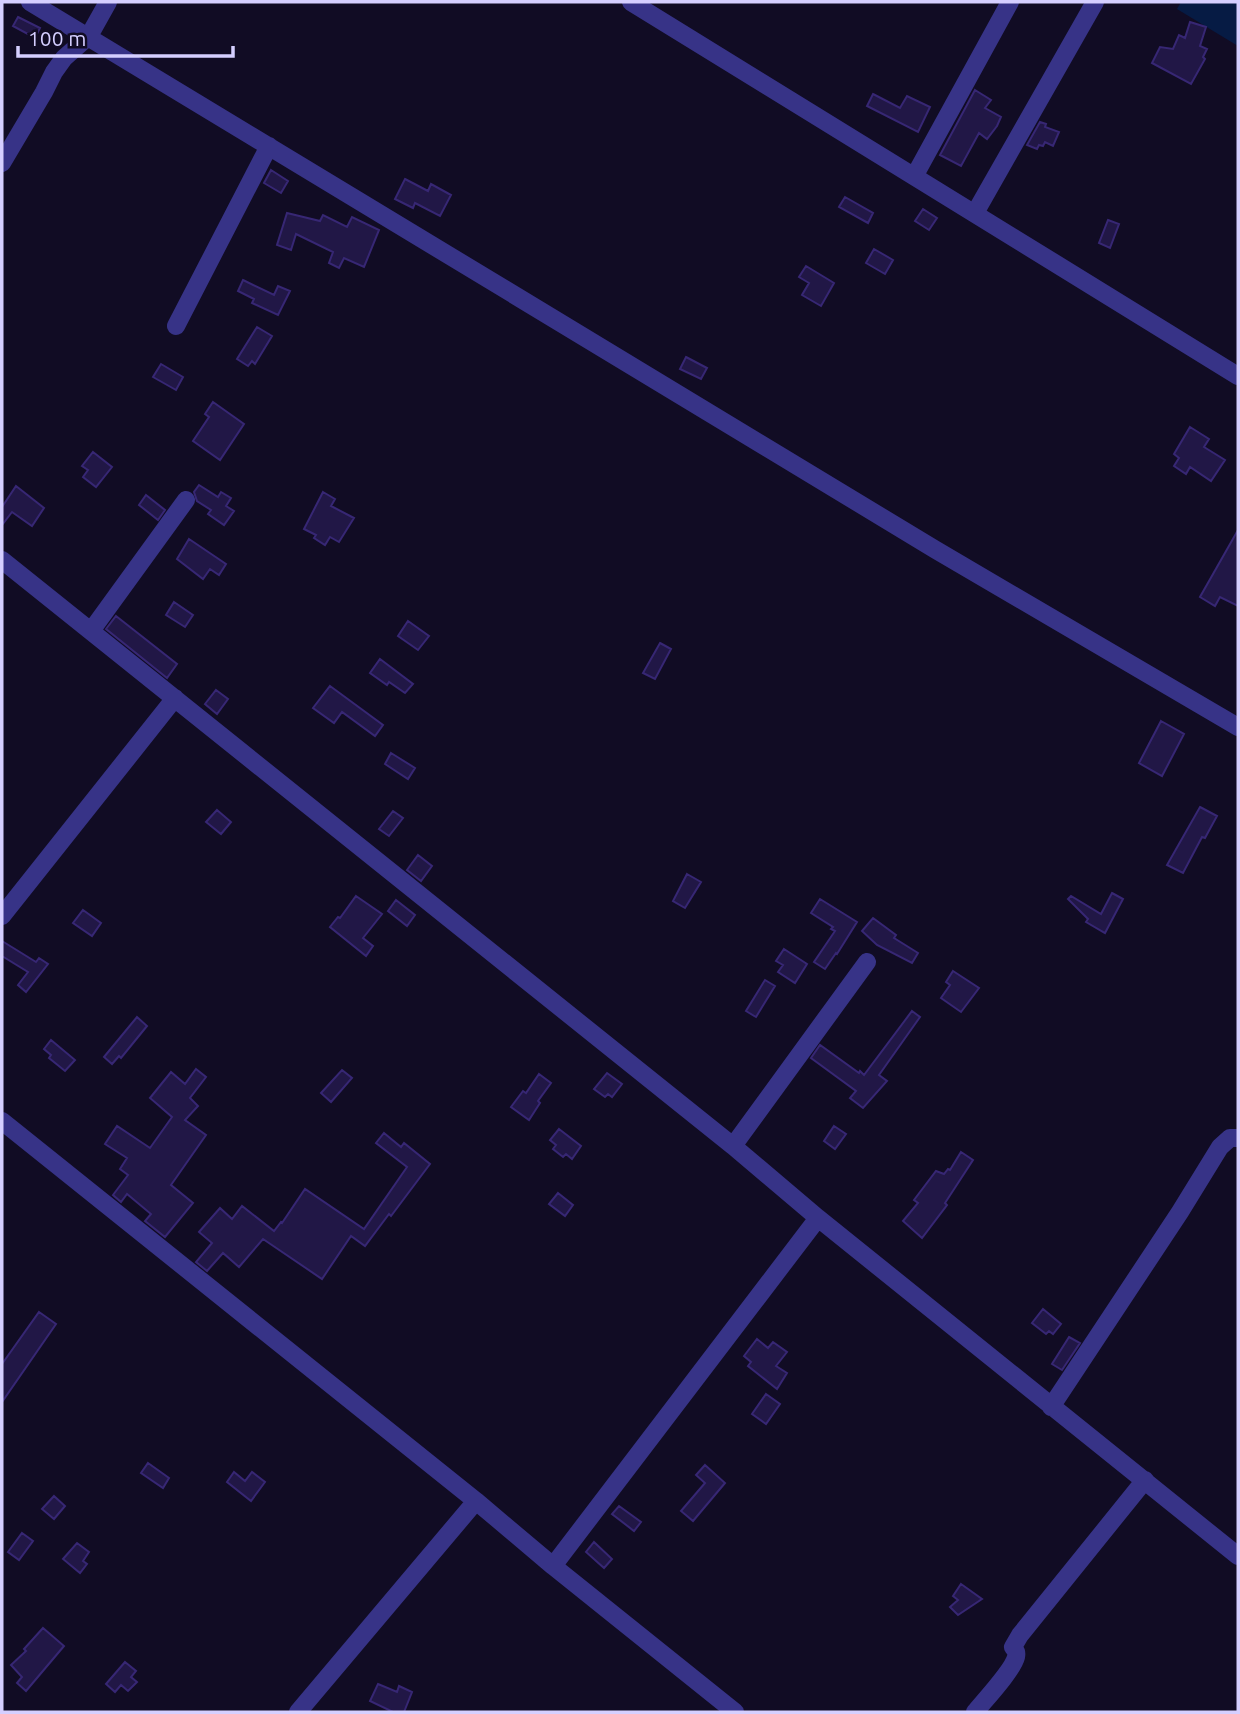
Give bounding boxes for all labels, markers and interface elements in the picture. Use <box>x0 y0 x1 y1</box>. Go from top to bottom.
scale bar <box>18 14 233 58</box>
text: 100 m <box>28 26 86 50</box>

